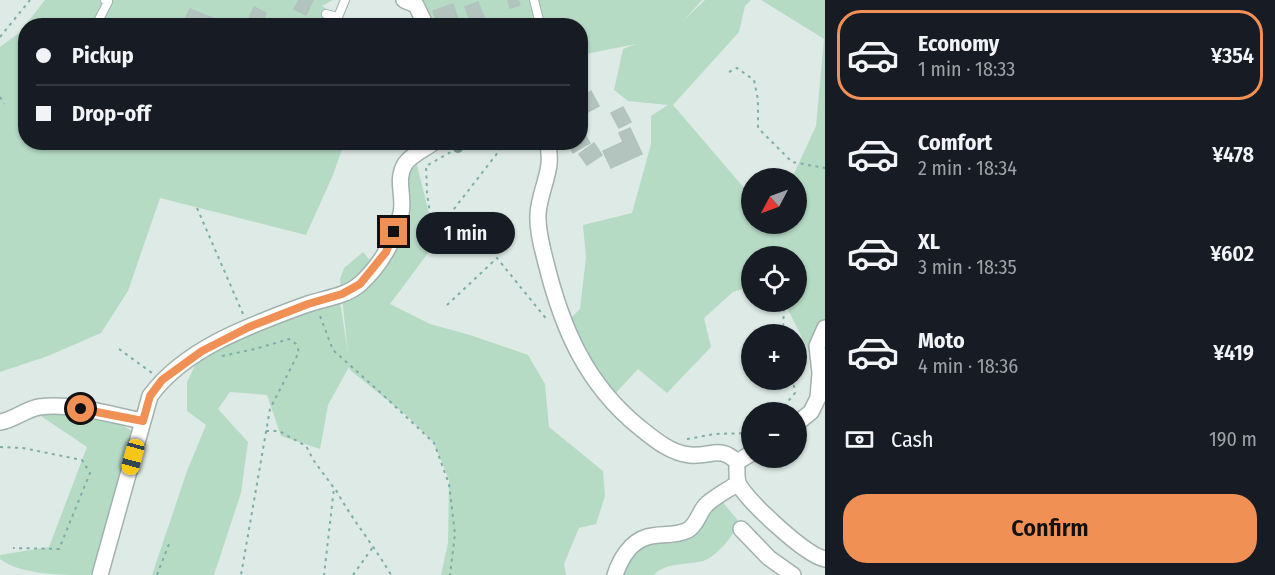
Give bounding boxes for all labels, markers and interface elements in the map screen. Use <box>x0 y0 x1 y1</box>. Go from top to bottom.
icon: car <box>846 28 900 82</box>
text: Economy <box>918 30 999 57</box>
text: Pickup <box>72 42 134 69</box>
text: ¥354 <box>1211 42 1254 69</box>
text: 1 min · 18:33 <box>918 57 1015 81</box>
text: Drop-off <box>72 100 151 127</box>
icon: car <box>846 127 900 181</box>
text: Comfort <box>918 129 992 156</box>
text: ¥478 <box>1212 141 1254 168</box>
text: 2 min · 18:34 <box>918 156 1017 180</box>
north arrow <box>741 168 807 234</box>
map controls <box>741 168 807 468</box>
callout: 1 min <box>415 211 514 253</box>
route end <box>380 218 407 245</box>
text: 1 min <box>444 221 487 245</box>
icon: car <box>846 226 900 280</box>
text: XL <box>918 228 940 255</box>
text: ¥602 <box>1210 240 1254 267</box>
button: locate <box>741 246 807 312</box>
text: 3 min · 18:35 <box>918 255 1017 279</box>
button: + <box>741 324 807 390</box>
icon: car <box>846 325 900 379</box>
text: Moto <box>918 327 965 354</box>
text: ¥419 <box>1213 339 1254 366</box>
text: 4 min · 18:36 <box>918 354 1018 378</box>
route start <box>67 395 94 422</box>
button: − <box>741 402 807 468</box>
icon: cash <box>843 423 876 456</box>
text: Cash <box>891 426 934 453</box>
text: 190 m <box>1209 427 1257 451</box>
car <box>120 437 146 477</box>
button: Confirm <box>843 494 1257 563</box>

